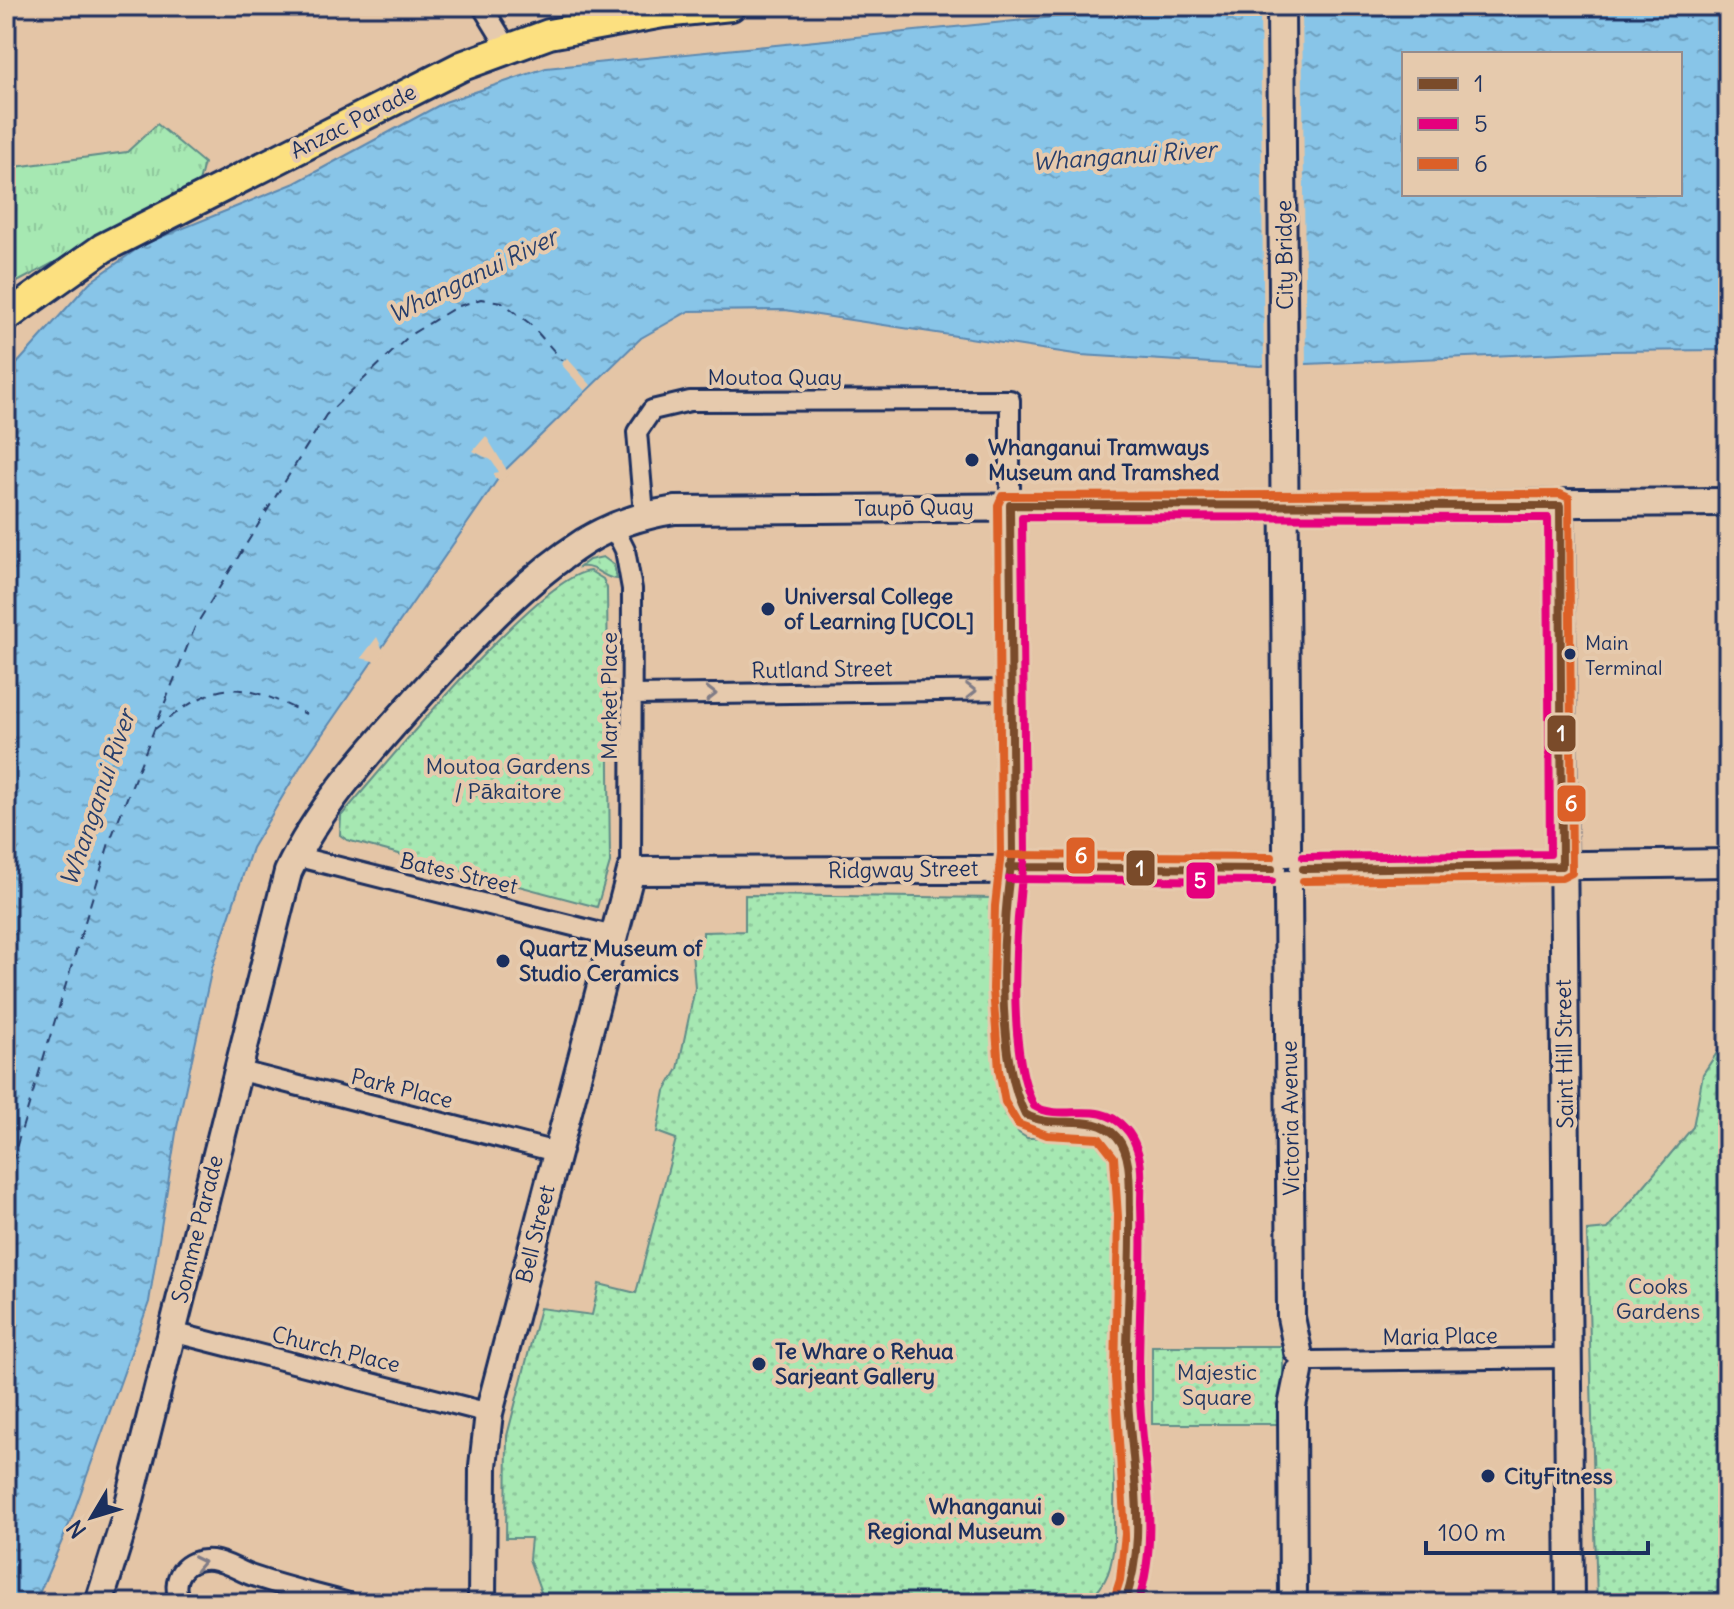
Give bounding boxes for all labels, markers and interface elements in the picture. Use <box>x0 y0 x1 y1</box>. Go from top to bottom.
legend <box>1402 52 1682 196</box>
text: 1 <box>1474 68 1484 98</box>
street label: Anzac Parade <box>285 77 421 165</box>
text: 5 <box>1474 108 1488 138</box>
water label: Whanganui River <box>1031 133 1220 176</box>
text: 6 <box>1474 148 1488 178</box>
street label: City Bridge <box>1269 200 1299 310</box>
water label: Whanganui River <box>383 220 565 329</box>
street label: Moutoa Quay <box>708 363 842 391</box>
place label: Whanganui Tramways Museum and Tramshed <box>988 433 1219 486</box>
marker: Whanganui Tramways Museum and Tramshed <box>963 451 981 469</box>
street label: Taupō Quay <box>854 492 974 522</box>
place label: Universal College of Learning [UCOL] <box>784 582 974 635</box>
marker: Universal College of Learning [UCOL] <box>759 600 777 618</box>
place label: Main Terminal <box>1585 630 1663 680</box>
street label: Market Place <box>595 632 623 760</box>
marker: Main Terminal <box>1562 646 1578 662</box>
street label: Rutland Street <box>751 654 893 684</box>
one-way arrow <box>965 682 978 700</box>
one-way arrow <box>705 685 718 703</box>
water label: Whanganui River <box>53 703 142 890</box>
line badge: 1 <box>1546 714 1577 753</box>
text: 1 <box>1557 719 1565 747</box>
park label: Moutoa Gardens / Pākaitore <box>425 752 591 805</box>
line badge: 6 <box>1556 784 1587 823</box>
text: 6 <box>1565 789 1577 817</box>
line badge: 6 <box>1065 836 1096 875</box>
text: 6 <box>1075 841 1087 869</box>
street label: Bates Street <box>397 846 521 900</box>
line badge: 1 <box>1125 849 1156 887</box>
street label: Ridgway Street <box>828 854 978 884</box>
text: 1 <box>1136 854 1144 882</box>
line badge: 5 <box>1185 861 1216 900</box>
text: 5 <box>1194 866 1206 894</box>
place label: Quartz Museum of Studio Ceramics <box>519 934 703 987</box>
marker: Quartz Museum of Studio Ceramics <box>494 952 512 970</box>
street label: Saint Hill Street <box>1549 979 1579 1129</box>
street label: Victoria Avenue <box>1275 1040 1305 1196</box>
street label: Park Place <box>348 1062 456 1114</box>
street label: Somme Parade <box>165 1152 229 1306</box>
street label: Bell Street <box>509 1182 561 1286</box>
park label: Cooks Gardens <box>1616 1272 1700 1325</box>
street label: Church Place <box>269 1320 403 1378</box>
street label: Maria Place <box>1382 1321 1498 1351</box>
place label: Te Whare o Rehua Sarjeant Gallery <box>775 1337 954 1390</box>
marker: Te Whare o Rehua Sarjeant Gallery <box>750 1355 768 1373</box>
park label: Majestic Square <box>1177 1358 1257 1411</box>
place label: CityFitness <box>1504 1462 1613 1490</box>
marker: CityFitness <box>1479 1467 1497 1485</box>
north arrow <box>52 1477 132 1557</box>
place label: Whanganui Regional Museum <box>867 1492 1042 1545</box>
scale bar <box>1426 1505 1648 1555</box>
marker: Whanganui Regional Museum <box>1049 1510 1067 1528</box>
text: N <box>61 1515 92 1544</box>
text: 100 m <box>1438 1517 1506 1547</box>
one-way arrow <box>192 1555 206 1572</box>

